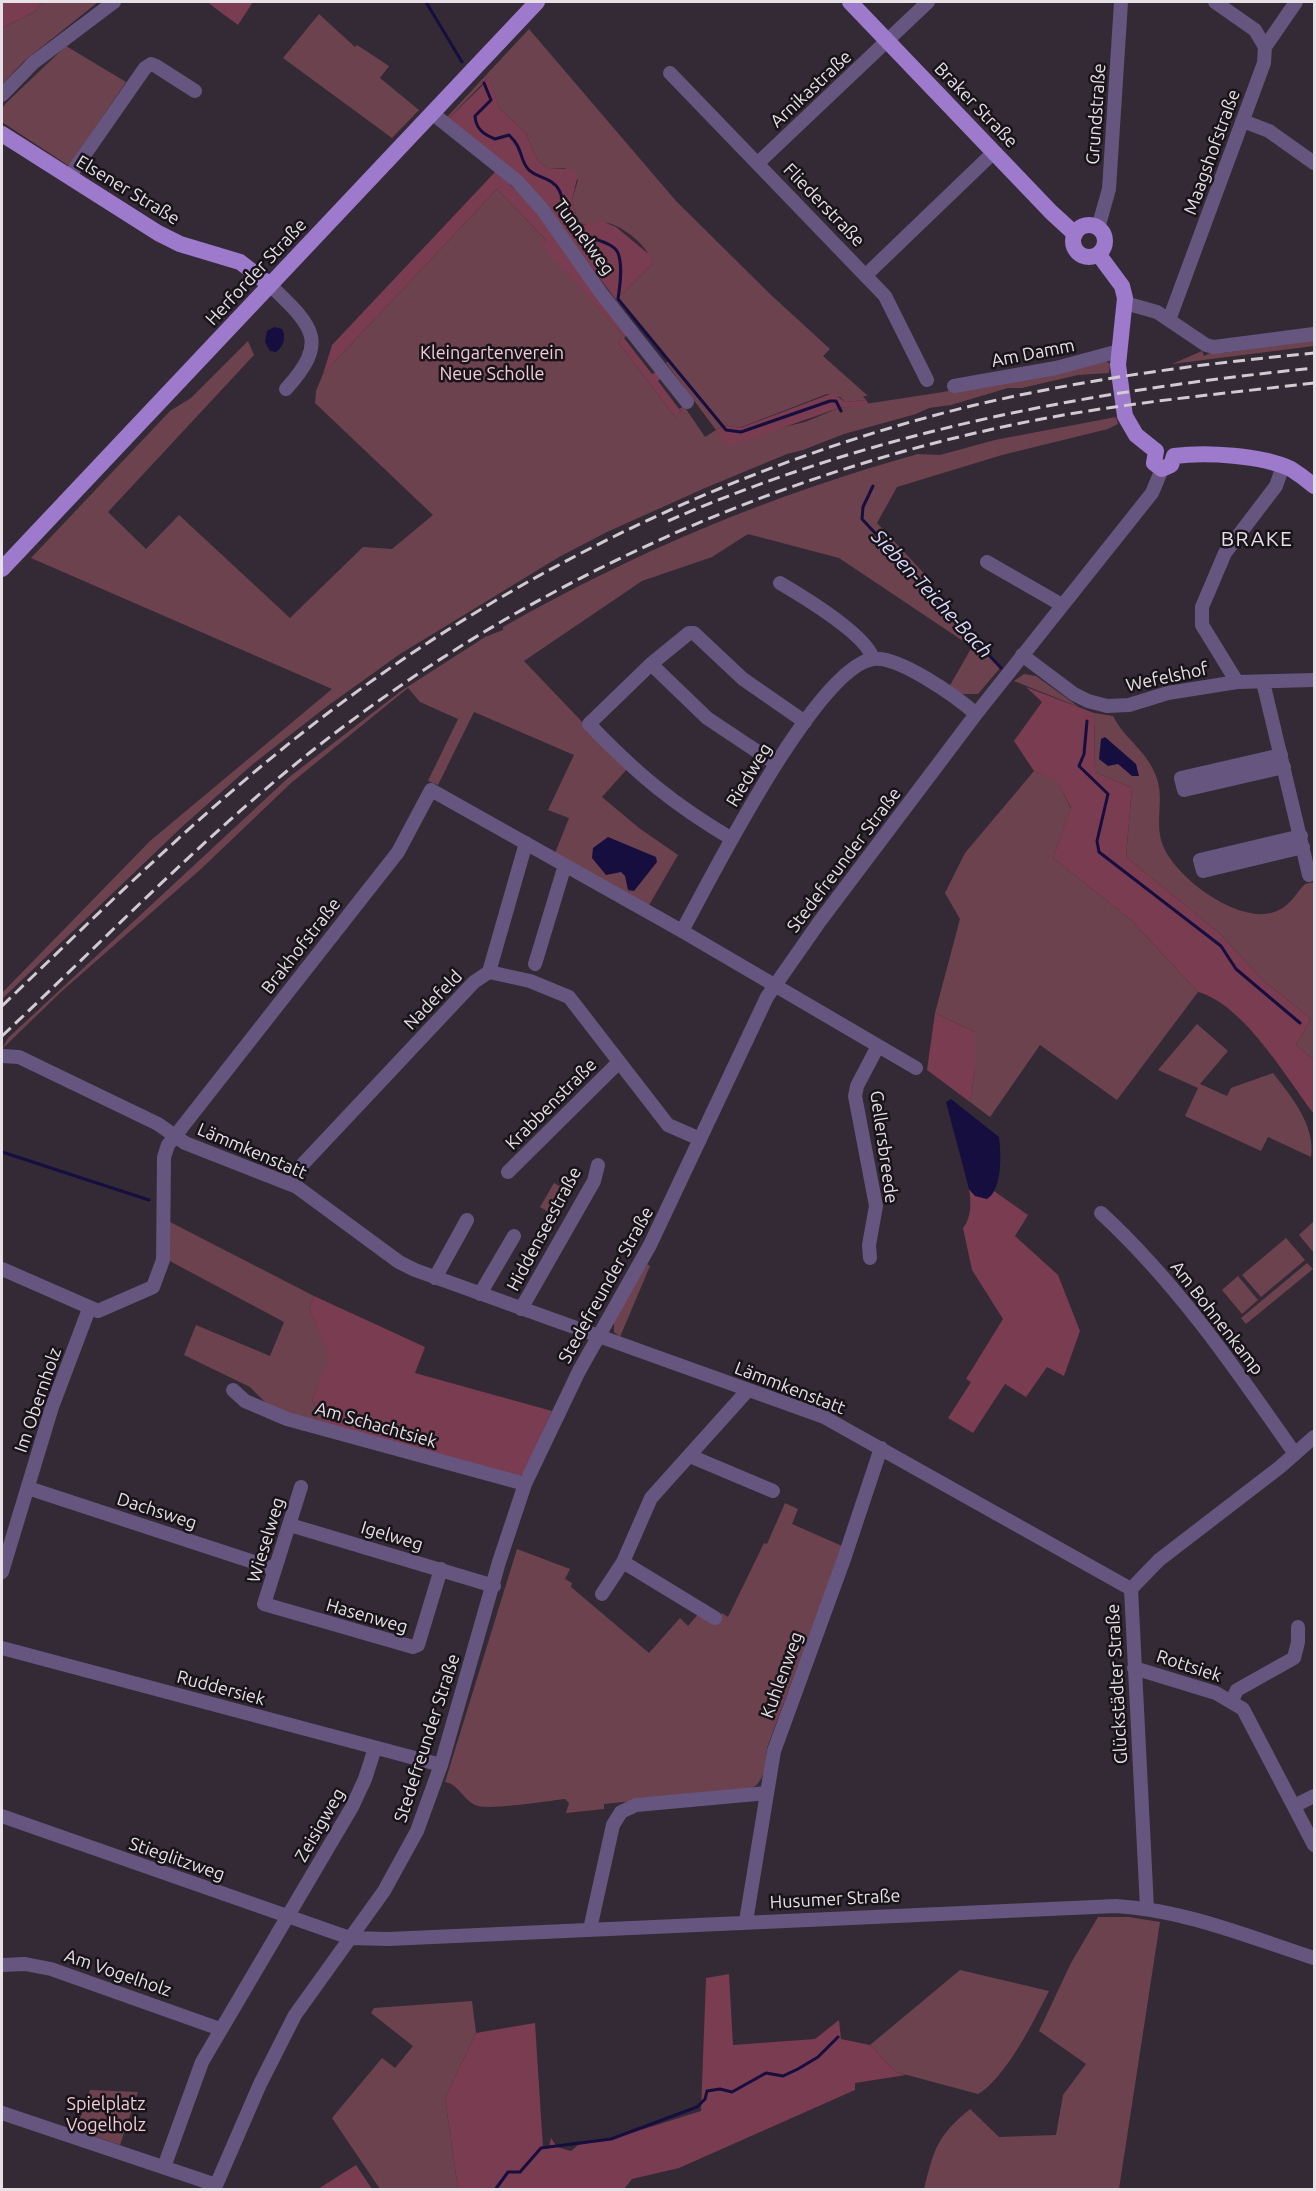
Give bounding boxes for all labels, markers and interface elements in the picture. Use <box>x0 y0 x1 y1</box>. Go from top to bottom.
street label: Arnikastraße <box>766 46 856 132</box>
street label: Braker Straße <box>930 58 1022 152</box>
street label: Grundstraße <box>1082 63 1110 165</box>
street label: Maagshofstraße <box>1179 86 1245 218</box>
street label: Elsener Straße <box>72 151 184 229</box>
street label: Fliederstraße <box>779 159 869 251</box>
street label: Tunnelweg <box>549 195 619 279</box>
street label: Herforder Straße <box>201 214 311 330</box>
street label: Am Damm <box>990 334 1076 372</box>
park label: Kleingartenverein Neue Scholle <box>420 342 564 385</box>
water label: Sieben-Teiche-Bach <box>866 525 998 663</box>
district label: BRAKE <box>1221 526 1293 552</box>
street label: Wefelshof <box>1124 658 1210 696</box>
street label: Riedweg <box>722 739 776 811</box>
street label: Stedefreunder Straße <box>782 783 906 937</box>
street label: Brakhofstraße <box>257 894 345 998</box>
street label: Nadefeld <box>399 966 467 1034</box>
street label: Krabbenstraße <box>501 1054 601 1154</box>
street label: Gellersbreede <box>865 1089 903 1205</box>
street label: Lämmkenstatt <box>194 1118 310 1184</box>
street label: Hiddenseestraße <box>502 1163 586 1295</box>
street label: Stedefreunder Straße <box>554 1203 658 1367</box>
street label: Am Bohnenkamp <box>1166 1257 1268 1379</box>
street label: Im Obernholz <box>10 1345 66 1455</box>
street label: Lämmkenstatt <box>732 1357 848 1419</box>
street label: Am Schachtsiek <box>313 1397 439 1453</box>
street label: Dachsweg <box>114 1488 200 1534</box>
street label: Wieselweg <box>243 1495 289 1585</box>
street label: Igelweg <box>358 1516 426 1556</box>
street label: Hasenweg <box>324 1594 410 1638</box>
street label: Glückstädter Straße <box>1102 1603 1132 1765</box>
street label: Kuhlenweg <box>756 1629 808 1721</box>
street label: Rottsiek <box>1154 1645 1224 1687</box>
street label: Stedefreunder Straße <box>390 1651 464 1825</box>
street label: Ruddersiek <box>174 1666 268 1710</box>
street label: Zeisigweg <box>290 1784 350 1866</box>
street label: Stieglitzweg <box>126 1833 228 1885</box>
street label: Husumer Straße <box>769 1885 901 1913</box>
street label: Am Vogelholz <box>62 1945 174 2001</box>
park label: Spielplatz Vogelholz <box>66 2093 146 2136</box>

